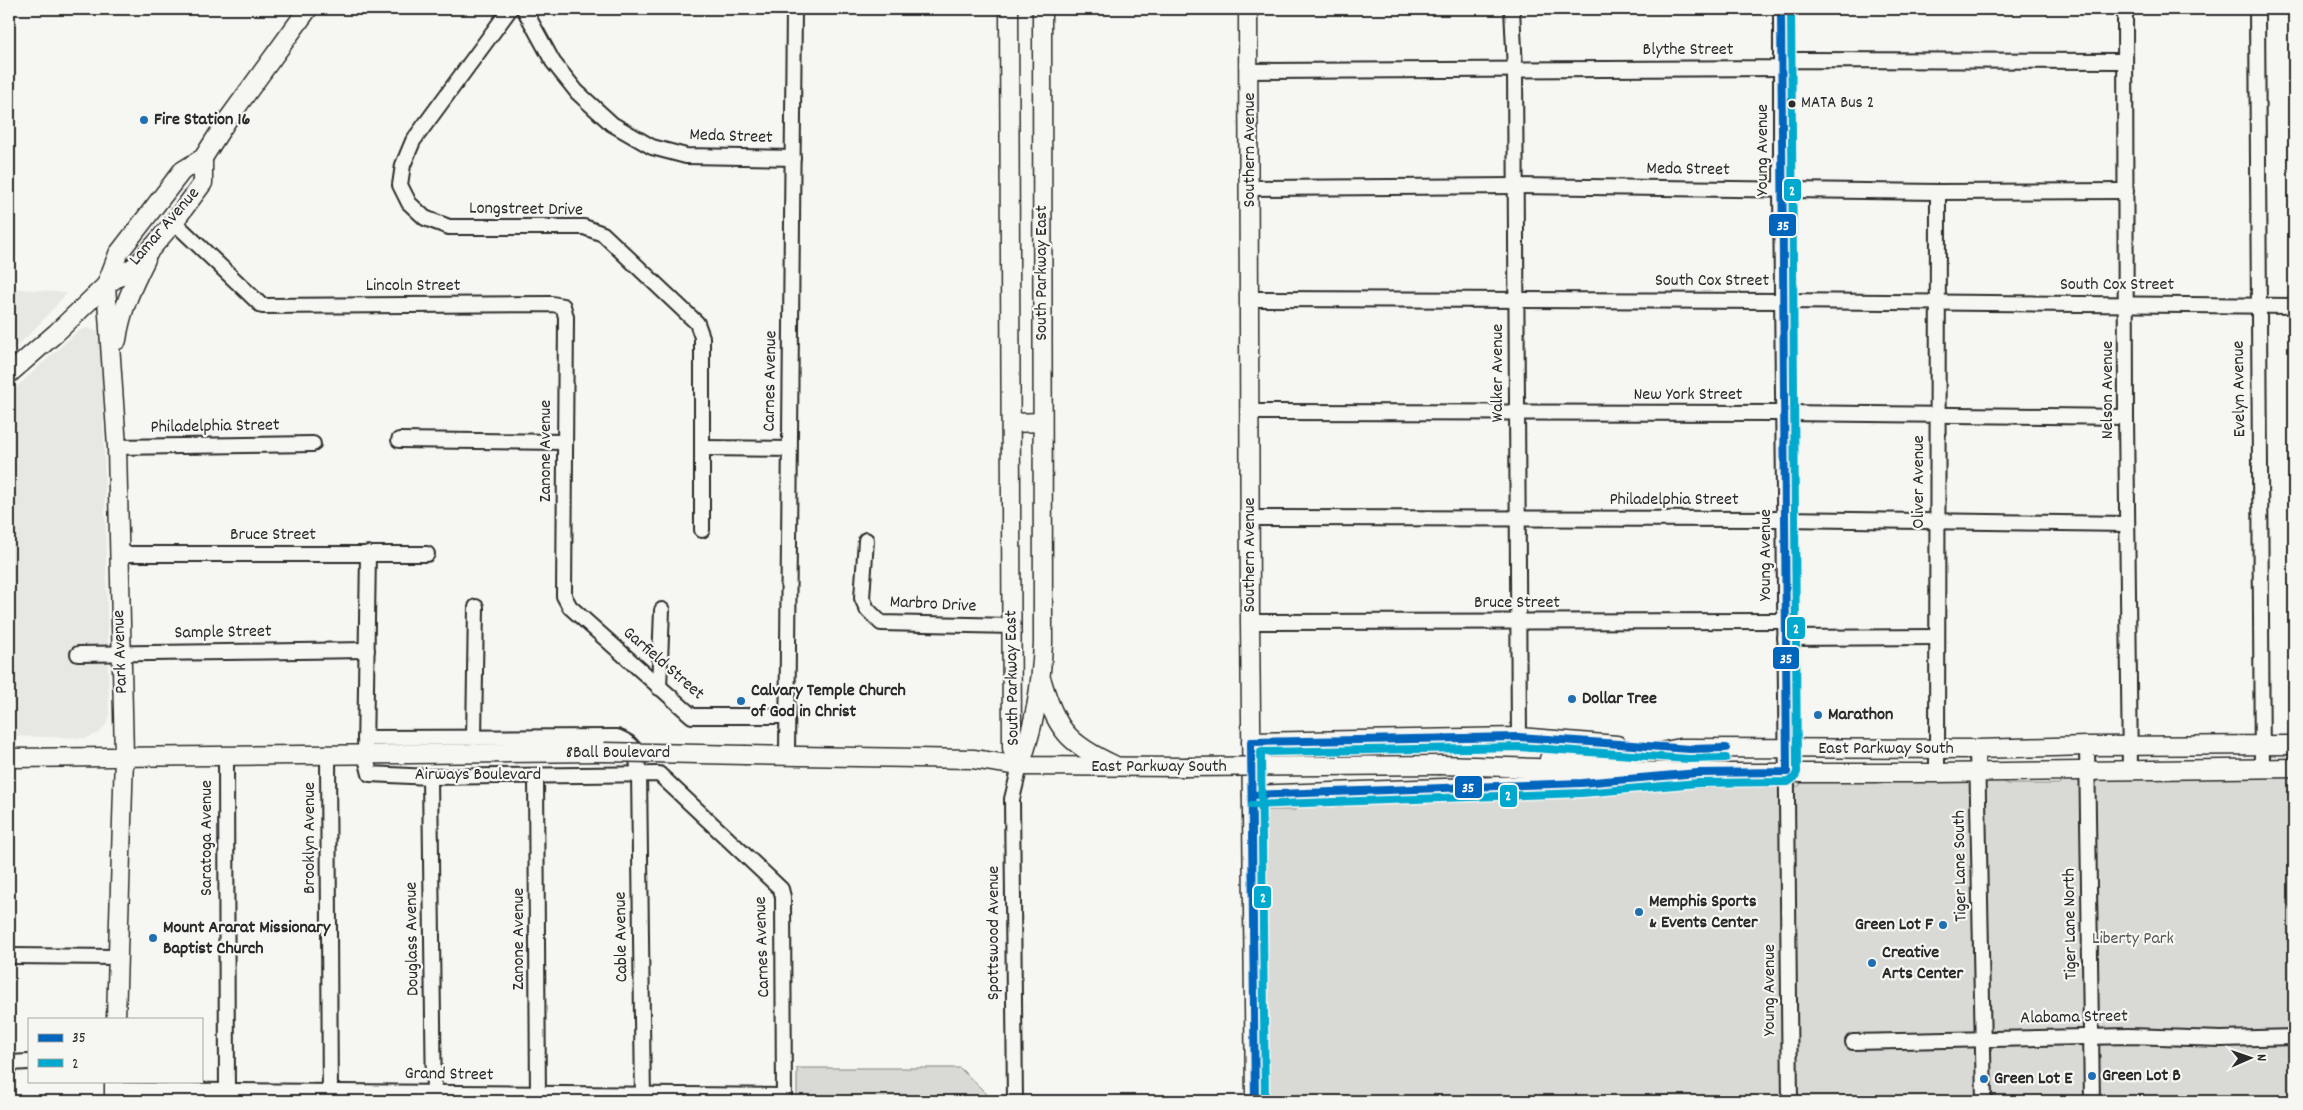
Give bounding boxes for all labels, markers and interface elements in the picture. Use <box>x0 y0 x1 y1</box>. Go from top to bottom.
street label: Blythe Street <box>1643 38 1734 63</box>
street label: Southern Avenue <box>1238 92 1263 207</box>
place label: MATA Bus 2 <box>1801 92 1874 116</box>
marker: MATA Bus 2 <box>1787 99 1797 109</box>
street label: Young Avenue <box>1751 104 1776 196</box>
place label: Fire Station 16 <box>154 108 250 133</box>
marker: Fire Station 16 <box>138 114 150 126</box>
street label: Meda Street <box>689 123 773 151</box>
street label: Meda Street <box>1646 157 1730 183</box>
line badge: 2 <box>1783 178 1802 202</box>
street label: Lamar Avenue <box>124 182 206 272</box>
text: 2 <box>1789 182 1795 202</box>
street label: Longstreet Drive <box>469 197 583 223</box>
street label: South Parkway East <box>1030 205 1055 341</box>
line badge: 35 <box>1768 213 1797 237</box>
text: 35 <box>1777 217 1790 237</box>
street label: South Cox Street <box>1655 269 1769 294</box>
street label: South Cox Street <box>2060 273 2174 298</box>
street label: Lincoln Street <box>366 274 461 299</box>
street label: Walker Avenue <box>1486 324 1511 422</box>
street label: Carnes Avenue <box>758 330 784 432</box>
street label: Evelyn Avenue <box>2227 340 2253 438</box>
street label: Nelson Avenue <box>2096 341 2121 439</box>
street label: New York Street <box>1633 383 1743 408</box>
street label: Zanone Avenue <box>534 400 559 502</box>
street label: Philadelphia Street <box>150 413 280 441</box>
street label: Oliver Avenue <box>1907 435 1932 529</box>
street label: Philadelphia Street <box>1609 488 1739 513</box>
street label: Southern Avenue <box>1238 497 1263 612</box>
street label: Young Avenue <box>1754 509 1779 601</box>
street label: Bruce Street <box>230 523 316 548</box>
street label: Marbro Drive <box>889 590 977 620</box>
street label: Bruce Street <box>1474 591 1560 616</box>
street label: Park Avenue <box>107 609 135 694</box>
street label: South Parkway East <box>999 610 1027 746</box>
line badge: 2 <box>1786 616 1806 640</box>
street label: Sample Street <box>174 620 272 646</box>
text: 2 <box>1793 620 1799 640</box>
street label: Garfield Street <box>617 621 710 707</box>
line badge: 35 <box>1772 646 1800 670</box>
text: 35 <box>1780 650 1793 670</box>
place label: Calvary Temple Church of God in Christ <box>751 679 906 725</box>
place label: Dollar Tree <box>1582 687 1657 712</box>
marker: Dollar Tree <box>1566 693 1578 705</box>
marker: Calvary Temple Church of God in Christ <box>735 695 747 707</box>
place label: Marathon <box>1828 703 1893 728</box>
marker: Marathon <box>1812 709 1824 721</box>
street label: East Parkway South <box>1818 737 1954 762</box>
street label: 8Ball Boulevard <box>566 741 670 766</box>
street label: East Parkway South <box>1091 755 1227 780</box>
street label: Airways Boulevard <box>415 763 541 788</box>
line badge: 35 <box>1454 775 1483 799</box>
text: 35 <box>1462 779 1475 799</box>
street label: Saratoga Avenue <box>195 780 220 896</box>
street label: Brooklyn Avenue <box>298 782 323 894</box>
line badge: 2 <box>1499 784 1518 808</box>
text: 2 <box>1505 787 1511 807</box>
street label: Tiger Lane South <box>1948 810 1974 922</box>
street label: Spottswood Avenue <box>982 866 1007 1000</box>
street label: Tiger Lane North <box>2058 868 2084 980</box>
street label: Douglass Avenue <box>400 882 426 996</box>
line badge: 2 <box>1253 885 1272 909</box>
street label: Zanone Avenue <box>507 888 532 990</box>
text: 2 <box>1260 889 1266 909</box>
place label: Memphis Sports & Events Center <box>1649 890 1758 936</box>
street label: Cable Avenue <box>609 891 635 983</box>
street label: Carnes Avenue <box>749 896 777 998</box>
marker: Memphis Sports & Events Center <box>1633 906 1645 918</box>
place label: Green Lot F <box>1855 913 1934 938</box>
place label: Mount Ararat Missionary Baptist Church <box>163 916 331 962</box>
marker: Green Lot F <box>1937 919 1949 931</box>
park label: Liberty Park <box>2092 927 2174 952</box>
marker: Mount Ararat Missionary Baptist Church <box>147 932 159 944</box>
place label: Creative Arts Center <box>1882 941 1964 987</box>
street label: Young Avenue <box>1758 944 1783 1036</box>
marker: Creative Arts Center <box>1866 957 1878 969</box>
street label: Alabama Street <box>2020 1005 2128 1031</box>
legend <box>28 1018 202 1082</box>
text: 35 <box>72 1028 86 1050</box>
north arrow <box>2226 1032 2276 1082</box>
text: 2 <box>72 1054 79 1076</box>
text: N <box>2251 1054 2271 1062</box>
street label: Grand Street <box>404 1062 494 1088</box>
place label: Green Lot B <box>2102 1064 2181 1089</box>
place label: Green Lot E <box>1994 1067 2073 1092</box>
marker: Green Lot B <box>2086 1070 2098 1082</box>
marker: Green Lot E <box>1978 1073 1990 1085</box>

